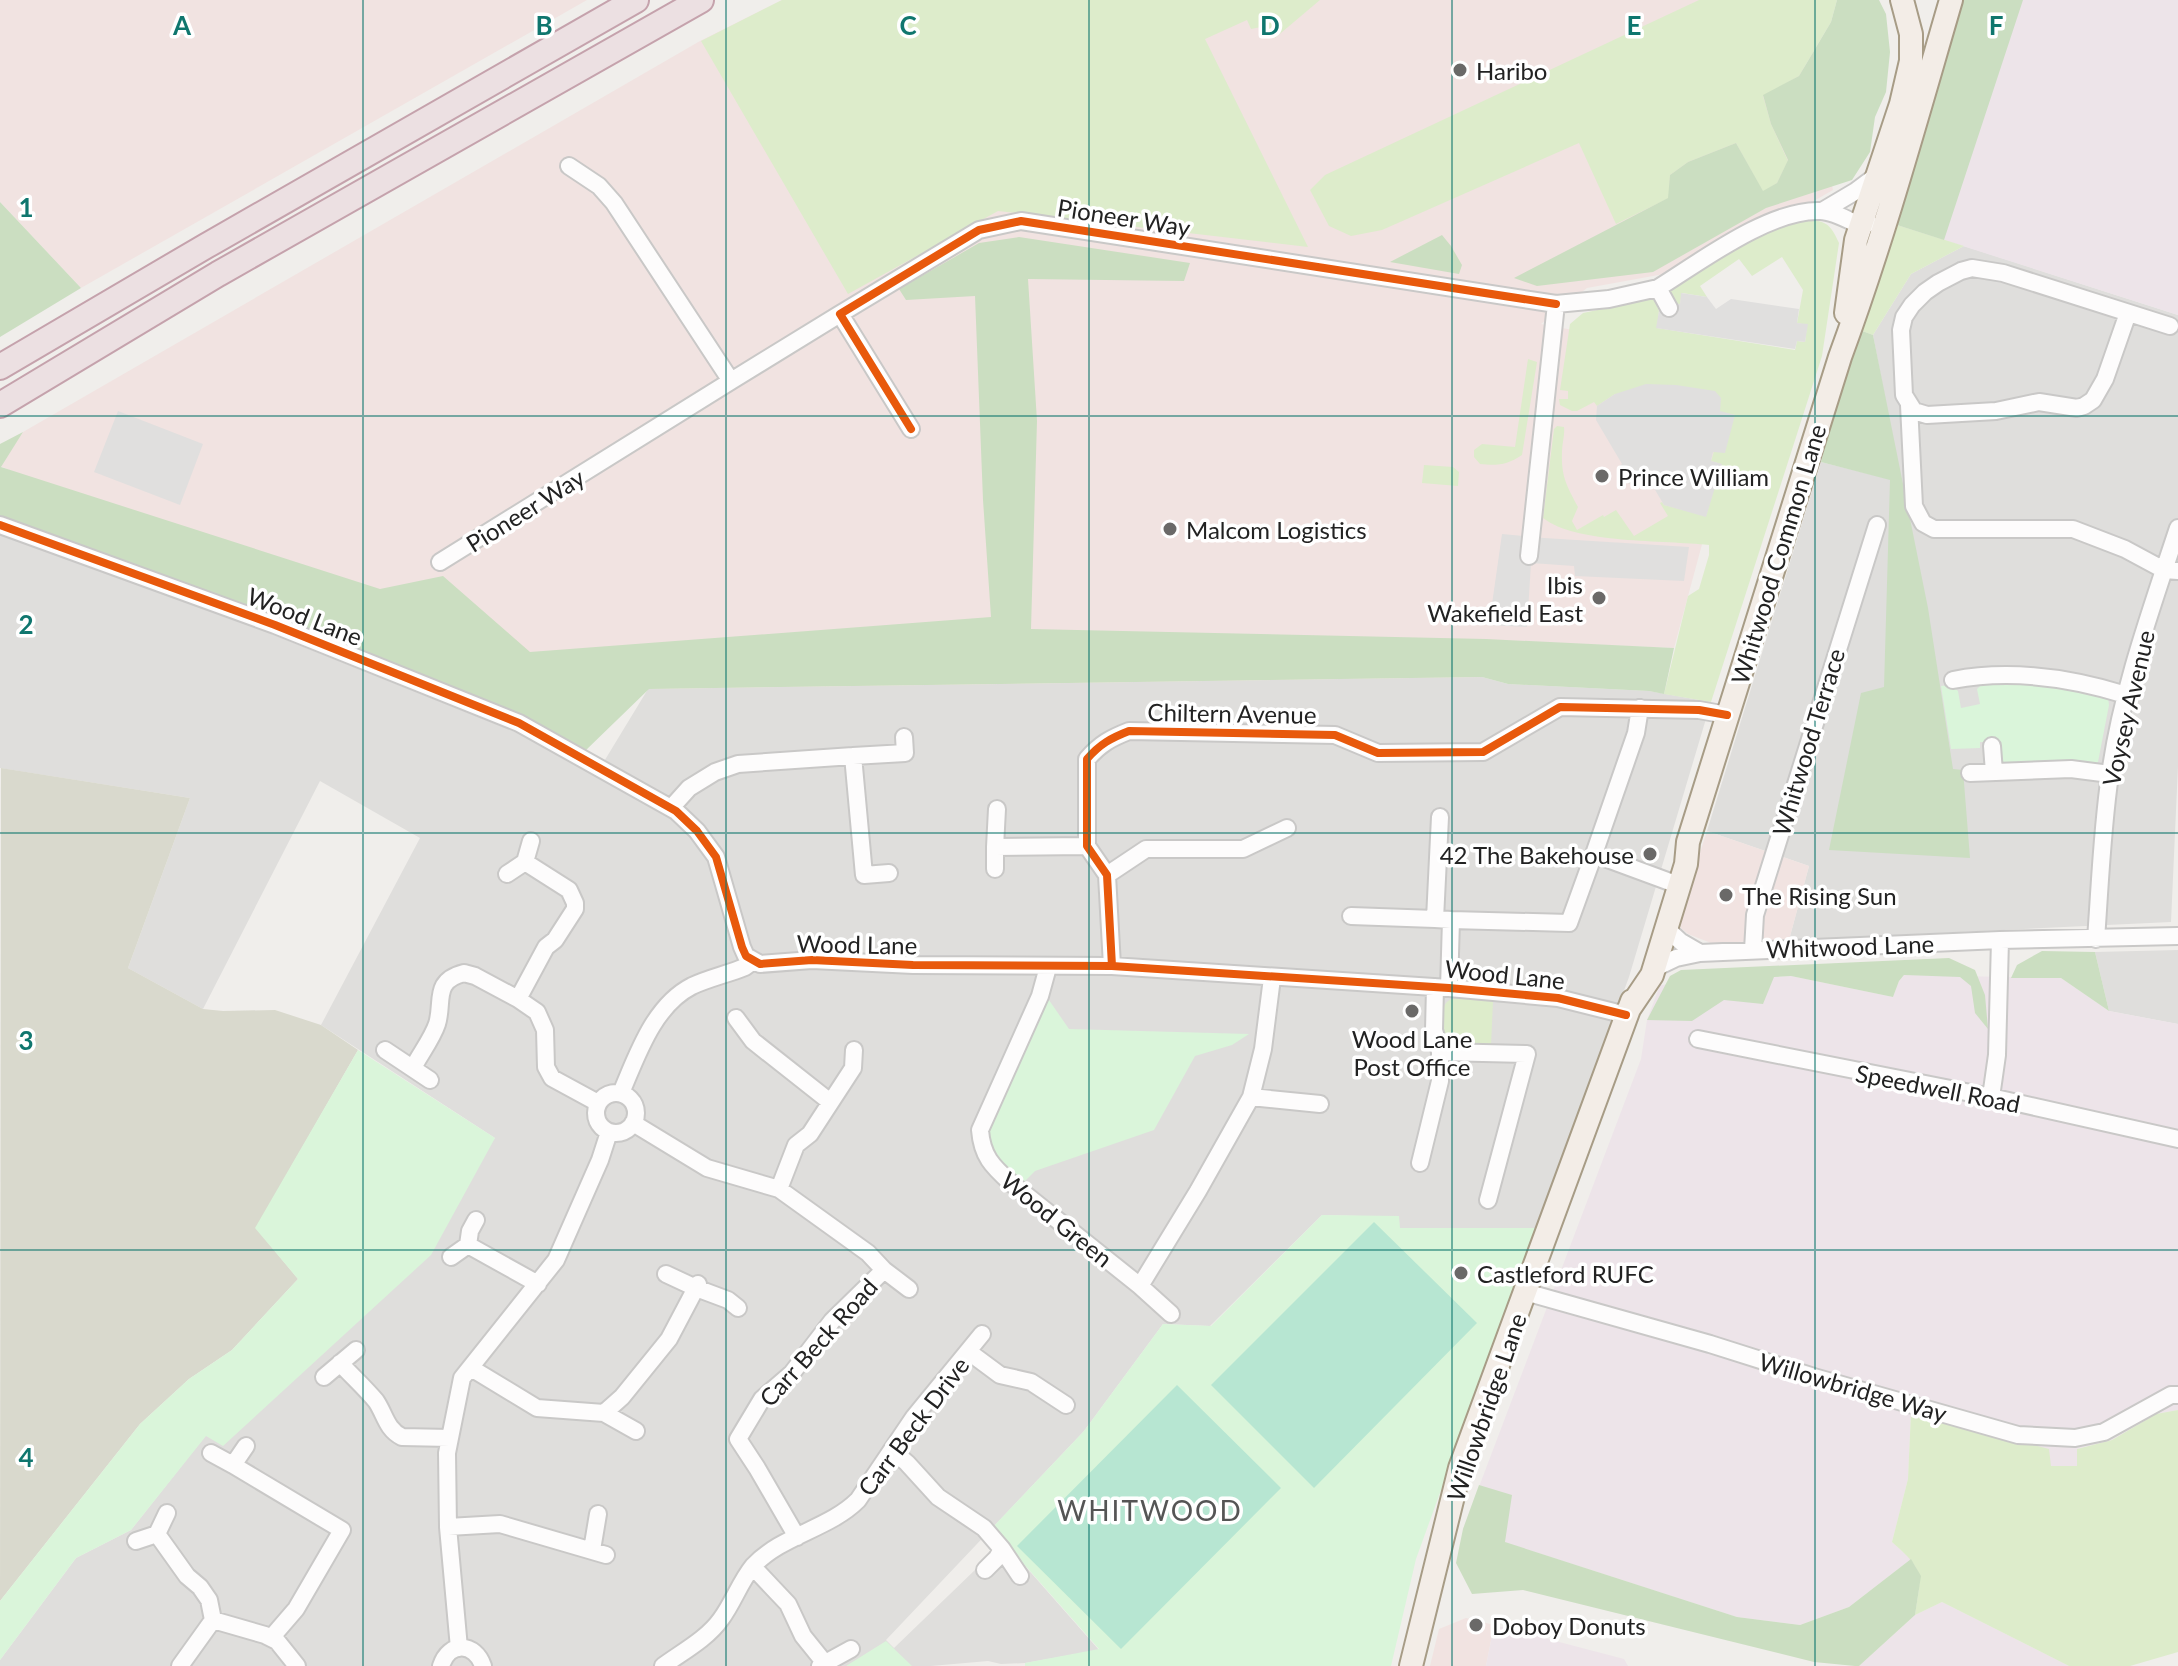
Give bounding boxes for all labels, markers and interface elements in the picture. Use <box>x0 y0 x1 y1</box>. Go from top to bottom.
text: A <box>172 9 192 41</box>
text: B <box>535 9 553 41</box>
text: C <box>899 9 917 41</box>
text: D <box>1260 9 1280 41</box>
text: E <box>1627 9 1641 41</box>
text: F <box>1989 9 2003 41</box>
place label: Haribo <box>1476 56 1547 85</box>
marker: Haribo <box>1451 61 1469 79</box>
text: 1 <box>18 191 34 223</box>
street label: Pioneer Way <box>1056 192 1193 242</box>
street label: Whitwood Common Lane <box>1725 421 1831 687</box>
street label: Pioneer Way <box>460 462 590 558</box>
place label: Prince William <box>1618 462 1769 491</box>
marker: Prince William <box>1593 467 1611 485</box>
place label: Malcom Logistics <box>1186 515 1367 544</box>
marker: Malcom Logistics <box>1161 520 1179 538</box>
place label: Ibis Wakefield East <box>1427 570 1583 627</box>
street label: Wood Lane <box>243 581 367 651</box>
marker: Ibis Wakefield East <box>1590 589 1608 607</box>
text: 2 <box>18 608 34 640</box>
street label: Voysey Avenue <box>2096 627 2160 789</box>
street label: Whitwood Terrace <box>1766 645 1850 839</box>
street label: Chiltern Avenue <box>1147 697 1317 729</box>
place label: 42 The Bakehouse <box>1440 840 1634 869</box>
marker: 42 The Bakehouse <box>1641 845 1659 863</box>
place label: The Rising Sun <box>1742 881 1897 910</box>
marker: The Rising Sun <box>1717 886 1735 904</box>
street label: Wood Lane <box>796 928 918 960</box>
street label: Whitwood Lane <box>1765 929 1935 963</box>
street label: Wood Lane <box>1444 953 1566 995</box>
marker: Wood Lane Post Office <box>1403 1002 1421 1020</box>
text: 3 <box>18 1024 34 1056</box>
place label: Wood Lane Post Office <box>1352 1024 1472 1081</box>
street label: Speedwell Road <box>1853 1058 2023 1118</box>
street label: Wood Green <box>996 1165 1118 1273</box>
place label: Castleford RUFC <box>1477 1259 1654 1288</box>
marker: Castleford RUFC <box>1452 1264 1470 1282</box>
street label: Carr Beck Road <box>753 1272 883 1412</box>
street label: Willowbridge Lane <box>1440 1309 1532 1505</box>
street label: Willowbridge Way <box>1756 1346 1951 1428</box>
street label: Carr Beck Drive <box>851 1351 975 1501</box>
text: 4 <box>18 1441 34 1473</box>
district label: WHITWOOD <box>1057 1493 1243 1527</box>
place label: Doboy Donuts <box>1492 1611 1646 1640</box>
marker: Doboy Donuts <box>1467 1616 1485 1634</box>

